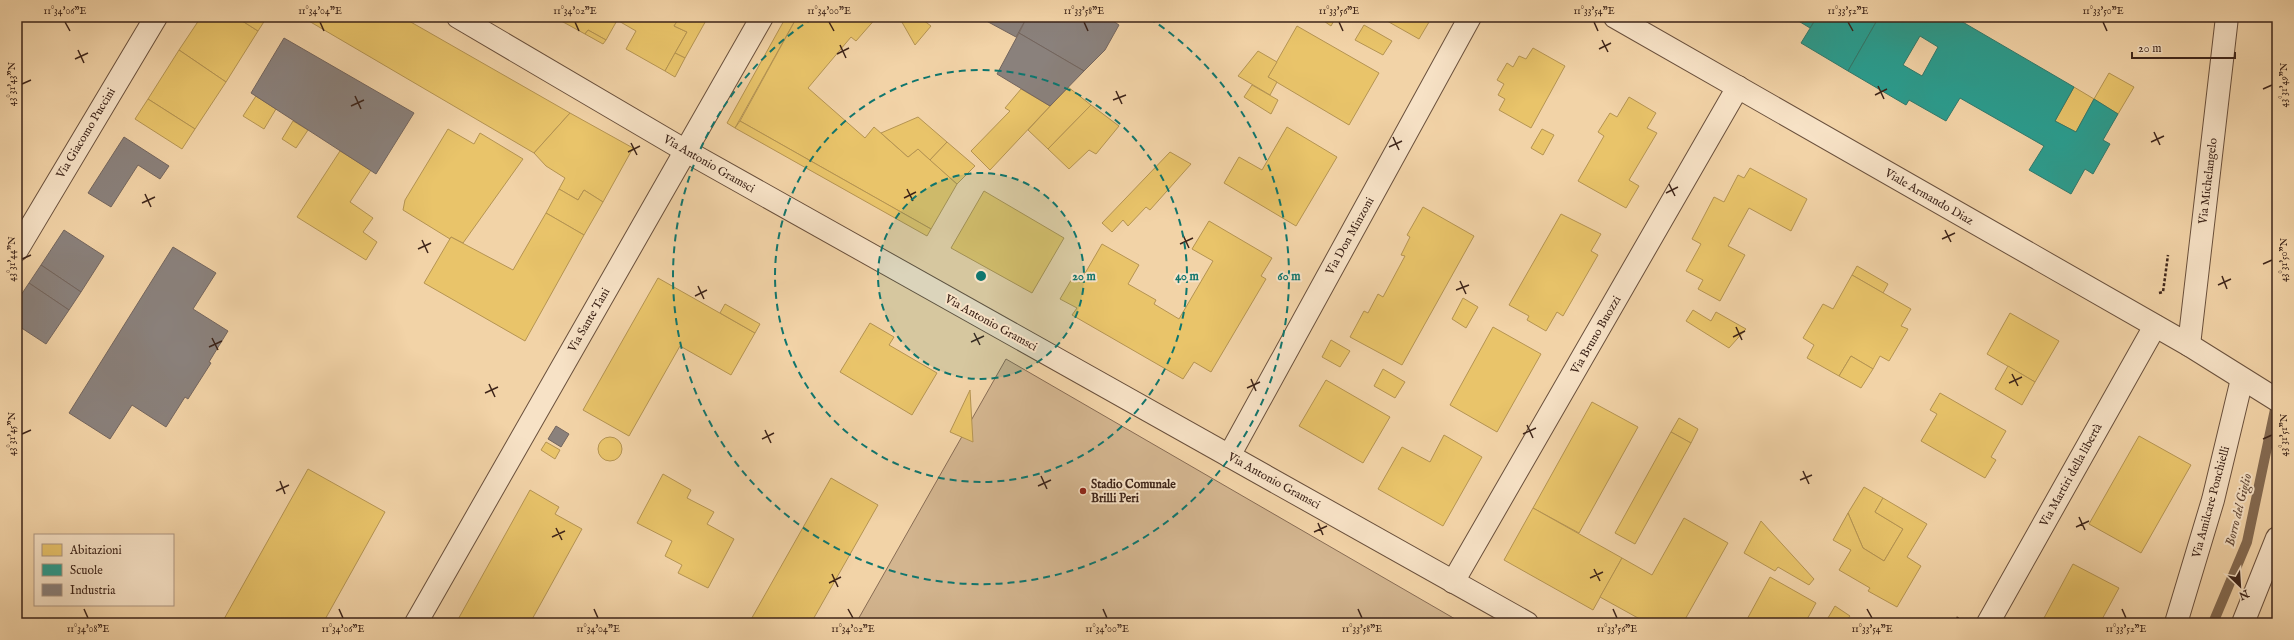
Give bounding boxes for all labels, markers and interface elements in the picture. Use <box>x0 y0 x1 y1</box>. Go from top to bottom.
text: 11°34'06"E <box>43 5 87 18</box>
text: 11°34'04"E <box>298 5 342 18</box>
text: 11°34'02"E <box>553 5 597 18</box>
text: 11°34'00"E <box>807 5 851 18</box>
text: 11°33'58"E <box>1064 5 1104 18</box>
text: 11°33'56"E <box>1319 5 1359 18</box>
text: 11°33'54"E <box>1573 5 1615 18</box>
text: 11°33'52"E <box>1827 5 1869 18</box>
text: 11°33'50"E <box>2082 5 2124 18</box>
scale bar <box>2132 34 2235 60</box>
text: 20 m <box>2138 41 2161 56</box>
text: 43°31'43"N <box>6 62 19 106</box>
text: 43°31'49"N <box>2278 62 2291 107</box>
street label: Via Giacomo Puccini <box>53 85 119 182</box>
street label: Via Antonio Gramsci <box>660 131 758 196</box>
street label: Via Michelangelo <box>2195 136 2221 226</box>
street label: Viale Armando Diaz <box>1881 165 1976 229</box>
street label: Via Don Minzoni <box>1322 195 1378 278</box>
text: 43°31'44"N <box>6 236 19 282</box>
text: 43°31'50"N <box>2278 238 2291 282</box>
centre of rings <box>974 269 988 283</box>
text: 20 m <box>1072 269 1096 284</box>
text: 40 m <box>1175 269 1200 284</box>
text: 60 m <box>1278 269 1301 284</box>
street label: Via Sante Tani <box>564 285 613 356</box>
street label: Via Antonio Gramsci <box>941 291 1040 355</box>
street label: Via Bruno Buozzi <box>1567 293 1624 378</box>
text: 43°31'45"N <box>6 412 19 456</box>
text: 43°31'51"N <box>2278 413 2291 457</box>
street label: Via Martiri della libertà <box>2036 420 2106 530</box>
street label: Via Amilcare Ponchielli <box>2189 444 2233 560</box>
street label: Via Antonio Gramsci <box>1224 449 1323 513</box>
water label: Borro del Giglio <box>2222 472 2257 548</box>
place label: Stadio Comunale Brilli Peri <box>1091 477 1176 506</box>
marker: Stadio Comunale Brilli Peri <box>1078 486 1088 496</box>
legend <box>34 534 174 606</box>
text: Abitazioni <box>69 543 122 558</box>
text: Scuole <box>70 563 103 578</box>
north arrow <box>2220 566 2260 606</box>
text: Industria <box>70 583 116 598</box>
text: N <box>2236 585 2252 603</box>
text: 11°34'08"E <box>67 623 109 636</box>
text: 11°34'06"E <box>321 623 365 636</box>
text: 11°34'04"E <box>576 623 620 636</box>
text: 11°34'02"E <box>831 623 875 636</box>
text: 11°34'00"E <box>1085 623 1129 636</box>
text: 11°33'58"E <box>1342 623 1382 636</box>
text: 11°33'56"E <box>1597 623 1637 636</box>
text: 11°33'54"E <box>1851 623 1893 636</box>
text: 11°33'52"E <box>2105 623 2147 636</box>

